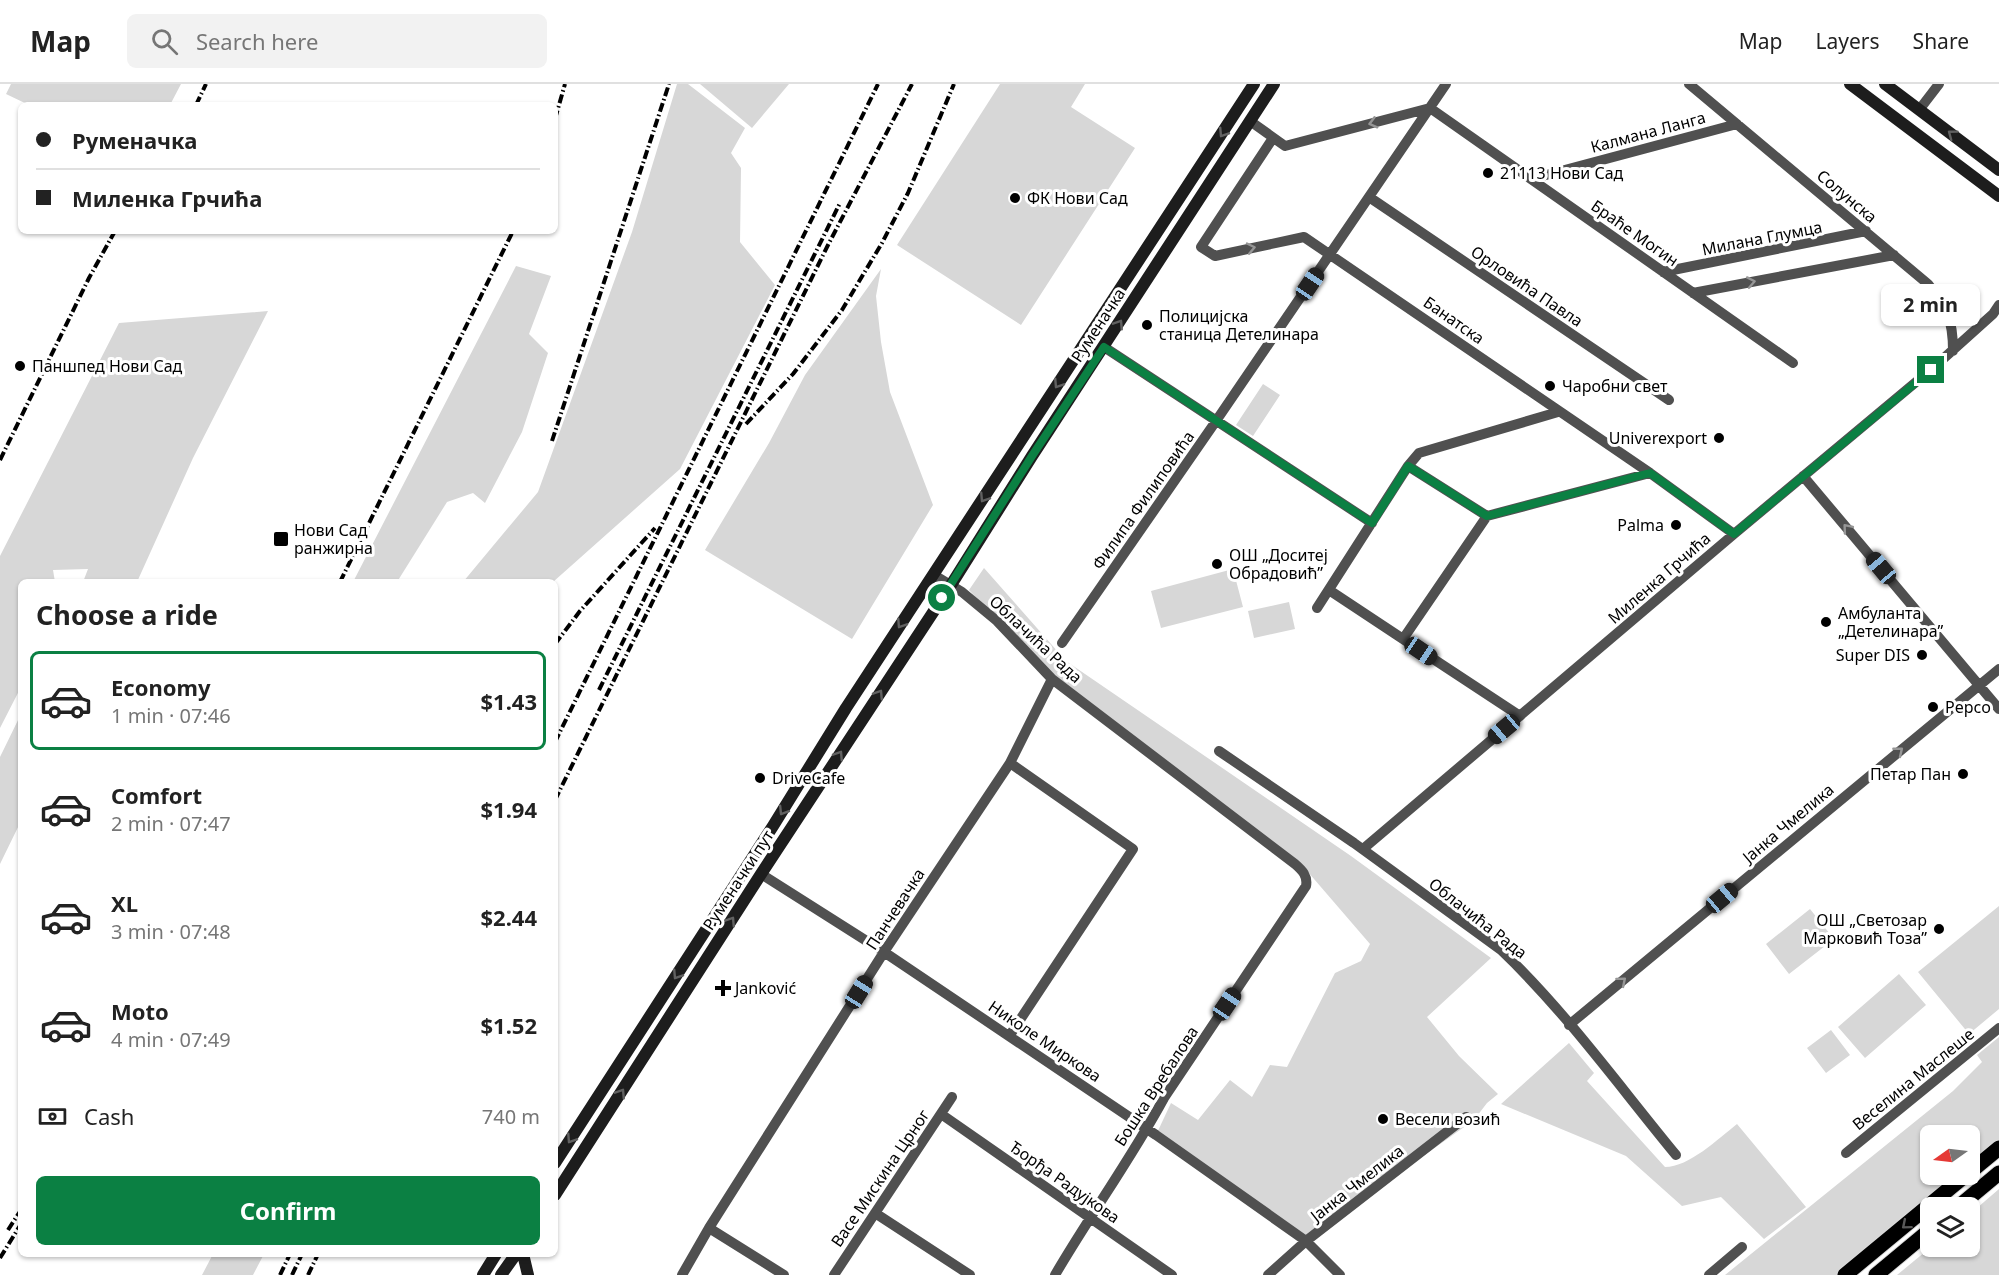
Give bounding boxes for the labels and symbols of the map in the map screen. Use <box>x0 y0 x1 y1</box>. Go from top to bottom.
street label: Калмана Ланга <box>1588 106 1708 158</box>
one-way arrow <box>1368 116 1378 129</box>
one-way arrow <box>1218 127 1230 137</box>
one-way arrow <box>1948 131 1959 142</box>
place label: 21113 Нови Сад <box>1500 162 1624 184</box>
street label: Солунска <box>1812 164 1882 228</box>
marker: 21113 Нови Сад <box>1481 166 1495 180</box>
place label: ФК Нови Сад <box>1027 187 1128 209</box>
marker: ФК Нови Сад <box>1008 191 1022 205</box>
street label: Браће Могин <box>1587 195 1683 271</box>
street label: Милана Глумца <box>1700 216 1824 260</box>
street label: Орловића Павла <box>1467 240 1587 332</box>
one-way arrow <box>1246 243 1256 256</box>
car <box>1292 264 1328 304</box>
one-way arrow <box>1745 276 1755 289</box>
callout: 2 min <box>1882 283 1980 325</box>
street label: Руменачка <box>1066 284 1130 366</box>
street label: Банатска <box>1419 291 1489 349</box>
place label: Полицијска станица Детелинара <box>1159 305 1319 345</box>
marker: Полицијска станица Детелинара <box>1140 318 1154 332</box>
one-way arrow <box>1112 320 1123 331</box>
place label: Паншпед Нови Сад <box>32 355 183 377</box>
route end <box>1917 356 1944 383</box>
marker: Паншпед Нови Сад <box>13 359 27 373</box>
place label: Чаробни свет <box>1562 375 1668 397</box>
one-way arrow <box>1055 378 1066 389</box>
marker: Чаробни свет <box>1543 379 1557 393</box>
street label: Филипа Филиповића <box>1087 426 1199 574</box>
place label: Univerexport <box>1609 427 1707 449</box>
marker: Univerexport <box>1712 431 1726 445</box>
one-way arrow <box>980 492 991 503</box>
place label: Palma <box>1617 514 1664 536</box>
marker: Palma <box>1669 518 1683 532</box>
place label: Нови Сад ранжирна <box>294 519 373 559</box>
one-way arrow <box>1843 524 1854 535</box>
street label: Миленка Грчића <box>1603 527 1715 629</box>
marker: Нови Сад ранжирна <box>272 530 290 548</box>
place label: ОШ „Доситеј Обрадовић” <box>1229 544 1328 584</box>
car <box>1863 548 1899 588</box>
marker: ОШ „Доситеј Обрадовић” <box>1210 557 1224 571</box>
route start <box>928 584 955 611</box>
street label: Облачића Рада <box>985 590 1087 688</box>
place label: Амбуланта „Детелинара” <box>1838 602 1944 642</box>
marker: Амбуланта „Детелинара” <box>1819 615 1833 629</box>
one-way arrow <box>898 617 909 628</box>
car <box>1401 633 1441 669</box>
place label: Super DIS <box>1836 644 1910 666</box>
marker: Super DIS <box>1915 648 1929 662</box>
one-way arrow <box>872 689 883 700</box>
place label: Pepco <box>1945 696 1991 718</box>
marker: Pepco <box>1926 700 1940 714</box>
car <box>1484 711 1524 747</box>
one-way arrow <box>1892 747 1903 758</box>
one-way arrow <box>832 751 843 762</box>
place label: Петар Пан <box>1870 763 1951 785</box>
place label: DriveCafe <box>772 767 845 789</box>
marker: Петар Пан <box>1956 767 1970 781</box>
marker: DriveCafe <box>753 771 767 785</box>
street label: Јанка Чмелика <box>1736 778 1838 869</box>
one-way arrow <box>779 805 790 816</box>
street label: Руменачки пут <box>697 825 779 934</box>
street label: Панчевачка <box>860 864 930 954</box>
street label: Облачића Рада <box>1424 873 1532 963</box>
car <box>1702 880 1742 916</box>
place label: ОШ „Светозар Марковић Тоза” <box>1803 909 1927 949</box>
one-way arrow <box>723 917 735 927</box>
marker: ОШ „Светозар Марковић Тоза” <box>1932 922 1946 936</box>
one-way arrow <box>673 969 684 980</box>
car <box>842 972 876 1012</box>
place label: Janković <box>733 977 796 999</box>
one-way arrow <box>1615 977 1626 988</box>
marker: Janković <box>716 981 730 995</box>
car <box>1209 984 1245 1024</box>
street label: Николе Миркова <box>984 995 1106 1087</box>
street label: Бошка Вребалова <box>1109 1022 1203 1150</box>
street label: Веселина Маслеше <box>1848 1023 1979 1135</box>
one-way arrow <box>613 1089 625 1099</box>
street label: Васе Мискина Црног <box>826 1105 934 1251</box>
place label: Весели возић <box>1395 1108 1500 1130</box>
marker: Весели возић <box>1376 1112 1390 1126</box>
north arrow <box>1920 1125 1980 1185</box>
one-way arrow <box>567 1132 578 1143</box>
street label: Ђорђа Радујкова <box>1006 1136 1124 1228</box>
street label: Јанка Чмелика <box>1304 1140 1408 1228</box>
one-way arrow <box>1902 1218 1913 1229</box>

